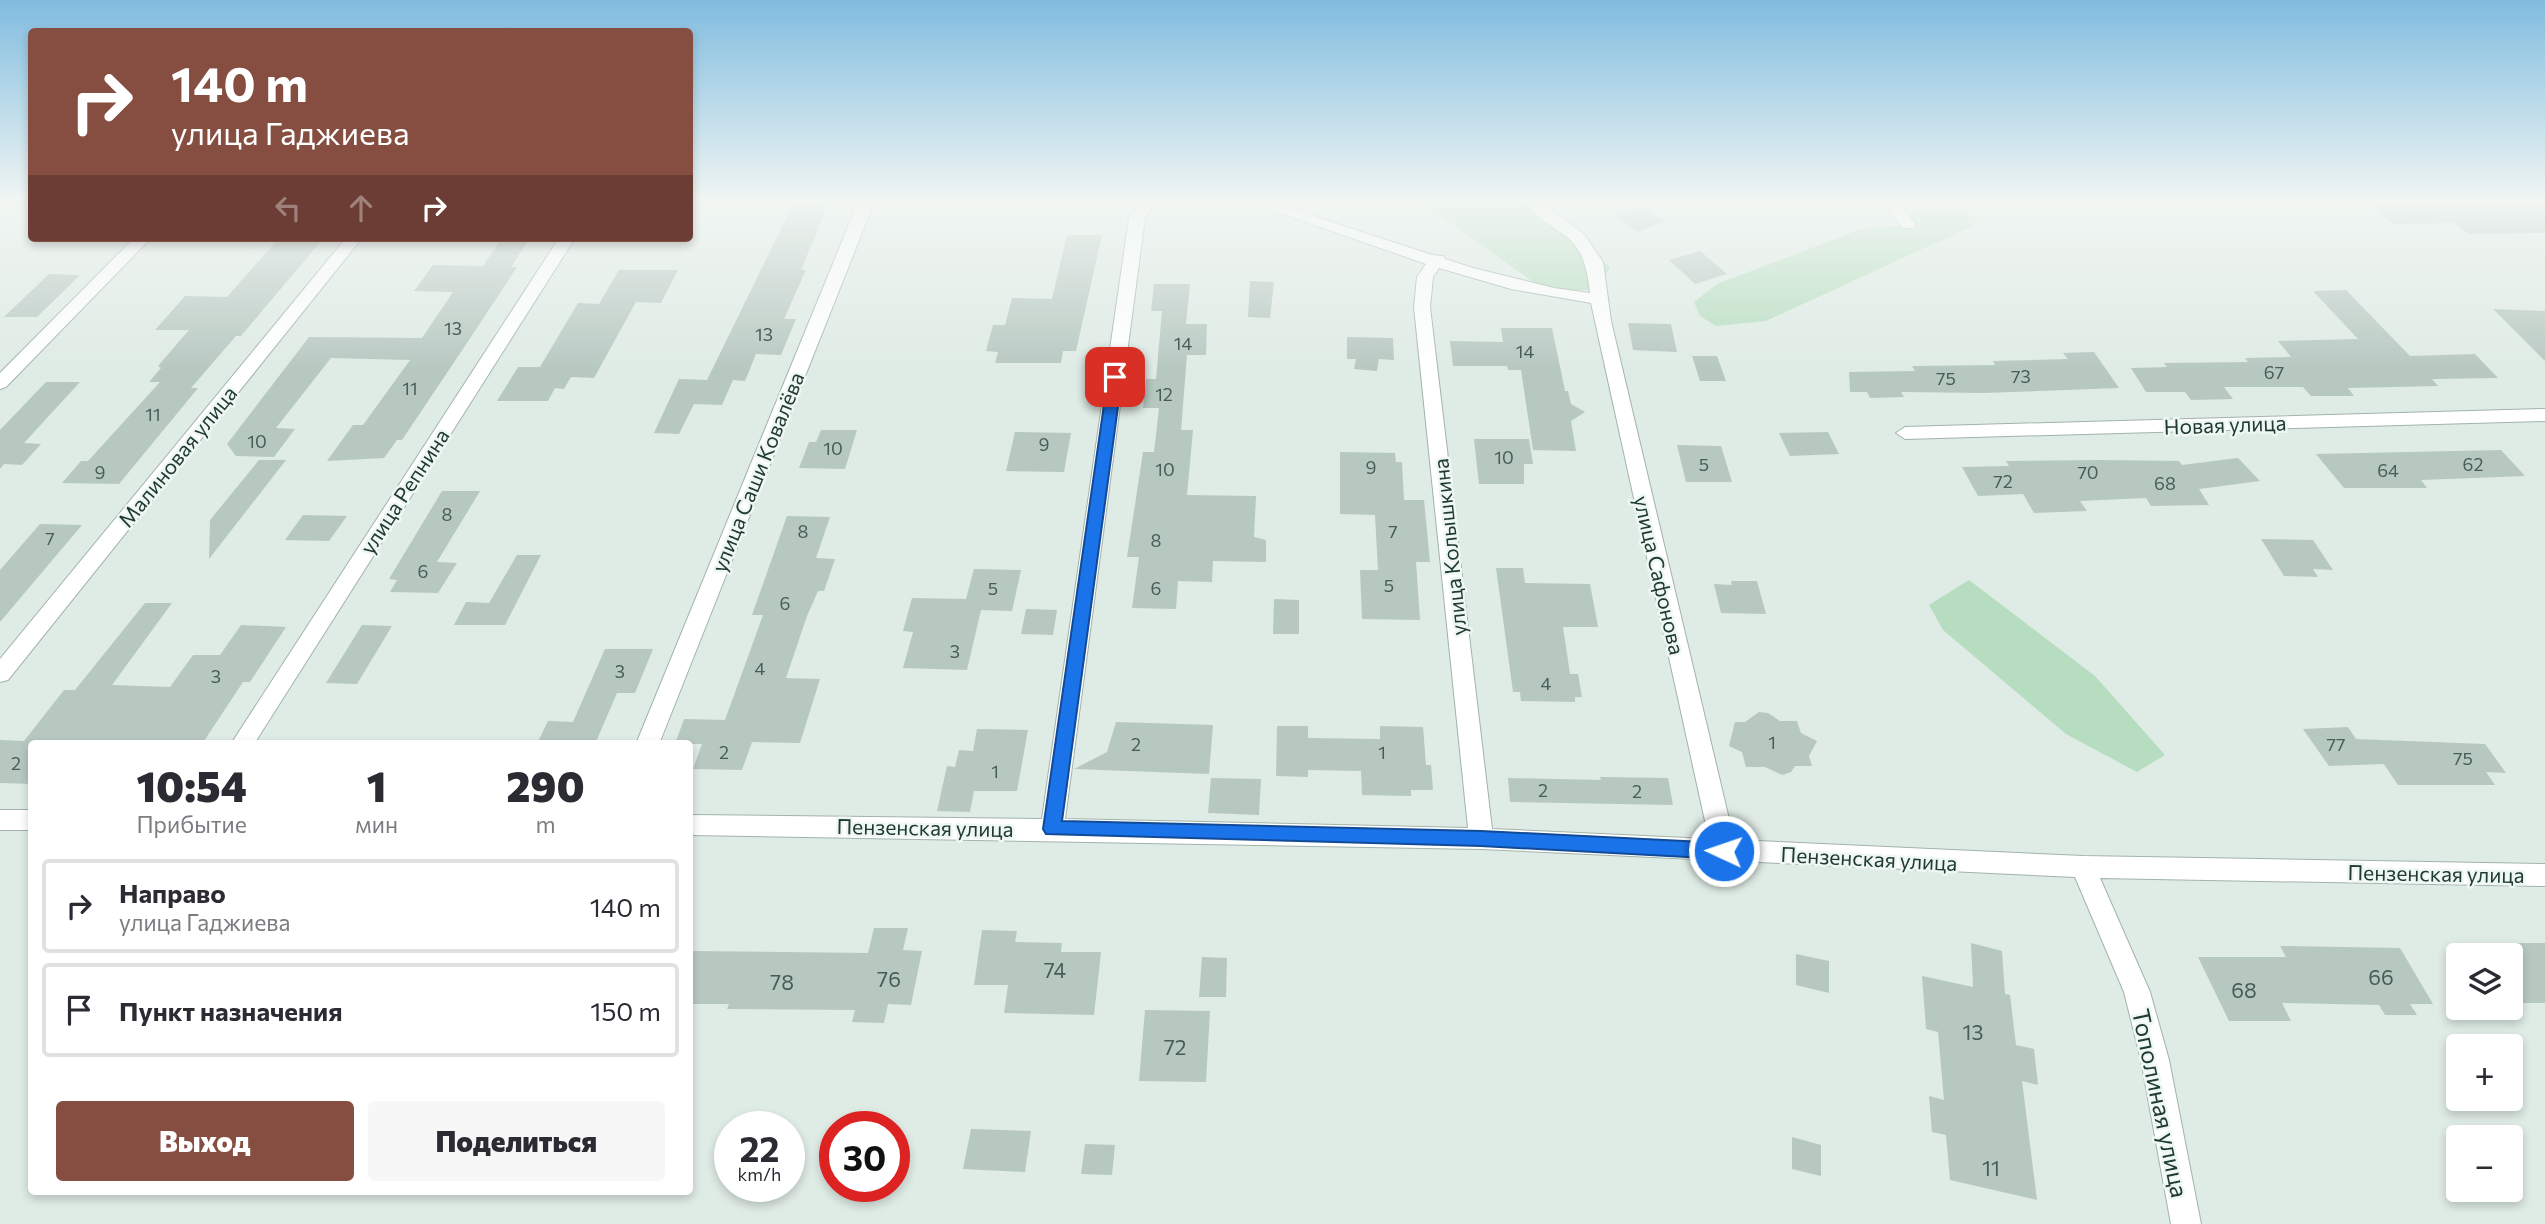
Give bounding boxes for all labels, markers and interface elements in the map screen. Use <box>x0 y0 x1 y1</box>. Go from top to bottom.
text: 140 m <box>171 52 308 112</box>
icon: right <box>56 56 147 147</box>
text: улица Гаджиева <box>171 112 410 152</box>
icon: left <box>269 189 307 227</box>
icon: ahead <box>342 189 380 227</box>
icon: right <box>415 189 453 227</box>
house number: 13 <box>444 317 462 339</box>
house number: 13 <box>755 323 773 345</box>
house number: 14 <box>1174 332 1192 354</box>
house number: 14 <box>1516 340 1534 362</box>
pin <box>1085 347 1145 407</box>
icon: arrive <box>1096 358 1134 396</box>
house number: 67 <box>2264 361 2284 383</box>
house number: 73 <box>2011 365 2031 387</box>
house number: 75 <box>1936 367 1956 389</box>
street label: улица Саши Ковалёва <box>705 368 809 576</box>
house number: 11 <box>402 377 418 399</box>
street label: Малиновая улица <box>113 381 241 531</box>
house number: 12 <box>1155 383 1173 405</box>
house number: 11 <box>145 403 161 425</box>
street label: Новая улица <box>2163 409 2287 439</box>
street label: улица Репнина <box>354 424 454 558</box>
house number: 10 <box>247 430 267 452</box>
house number: 9 <box>1039 433 1049 455</box>
house number: 10 <box>823 437 843 459</box>
house number: 10 <box>1494 446 1514 468</box>
house number: 5 <box>1699 453 1709 475</box>
house number: 62 <box>2463 453 2483 475</box>
house number: 9 <box>1366 456 1376 478</box>
street label: улица Колышкина <box>1427 457 1471 637</box>
house number: 10 <box>1155 458 1175 480</box>
house number: 64 <box>2377 459 2399 481</box>
house number: 9 <box>95 461 105 483</box>
house number: 70 <box>2077 461 2099 483</box>
house number: 72 <box>1993 470 2013 492</box>
house number: 68 <box>2154 472 2176 494</box>
street label: улица Сафонова <box>1630 493 1690 657</box>
house number: 8 <box>442 503 453 525</box>
house number: 8 <box>798 520 809 542</box>
house number: 7 <box>1388 520 1398 542</box>
house number: 7 <box>45 527 55 549</box>
house number: 8 <box>1151 529 1162 551</box>
house number: 6 <box>418 560 428 582</box>
house number: 5 <box>1384 574 1394 596</box>
house number: 5 <box>988 577 998 599</box>
house number: 6 <box>1151 577 1161 599</box>
house number: 6 <box>780 592 790 614</box>
house number: 3 <box>950 640 960 662</box>
house number: 4 <box>755 657 766 679</box>
house number: 3 <box>615 660 625 682</box>
house number: 3 <box>211 665 221 687</box>
house number: 4 <box>1541 672 1552 694</box>
house number: 1 <box>1768 731 1776 753</box>
house number: 2 <box>1131 733 1141 755</box>
house number: 77 <box>2326 733 2346 755</box>
house number: 2 <box>719 741 729 763</box>
house number: 1 <box>1378 741 1386 763</box>
house number: 75 <box>2453 747 2473 769</box>
house number: 2 <box>11 752 21 774</box>
text: 10:54 <box>136 759 247 811</box>
text: 1 <box>367 759 386 811</box>
text: 290 <box>506 759 585 811</box>
house number: 1 <box>991 760 999 782</box>
house number: 2 <box>1538 779 1548 801</box>
house number: 2 <box>1632 780 1642 802</box>
text: Прибытие <box>136 810 247 838</box>
text: мин <box>355 810 398 838</box>
text: m <box>535 810 556 838</box>
street label: Пензенская улица <box>836 813 1014 841</box>
position arrow <box>1687 814 1761 888</box>
street label: Пензенская улица <box>1780 841 1958 875</box>
street label: Пензенская улица <box>2347 859 2525 887</box>
text: Направо <box>119 877 226 908</box>
icon: right <box>60 887 98 925</box>
text: 140 m <box>590 891 661 922</box>
text: улица Гаджиева <box>119 908 290 936</box>
map controls <box>2446 943 2523 1202</box>
button: layers <box>2446 943 2523 1020</box>
house number: 74 <box>1044 957 1067 982</box>
house number: 66 <box>2368 964 2394 989</box>
house number: 76 <box>877 966 901 991</box>
house number: 78 <box>770 969 794 994</box>
house number: 68 <box>2231 977 2257 1002</box>
icon: arrive <box>60 991 98 1029</box>
text: Пункт назначения <box>119 995 343 1026</box>
text: 150 m <box>590 995 661 1026</box>
street label: Тополиная улица <box>2127 1006 2195 1200</box>
house number: 13 <box>1963 1019 1983 1044</box>
house number: 72 <box>1164 1034 1186 1059</box>
button: + <box>2446 1034 2523 1111</box>
button: Выход <box>56 1101 354 1181</box>
button: Поделиться <box>368 1101 665 1181</box>
speed limit sign: 30 <box>819 1111 910 1202</box>
button: − <box>2446 1125 2523 1202</box>
text: 22 <box>740 1126 779 1169</box>
house number: 11 <box>1982 1155 2000 1180</box>
text: km/h <box>738 1163 781 1185</box>

